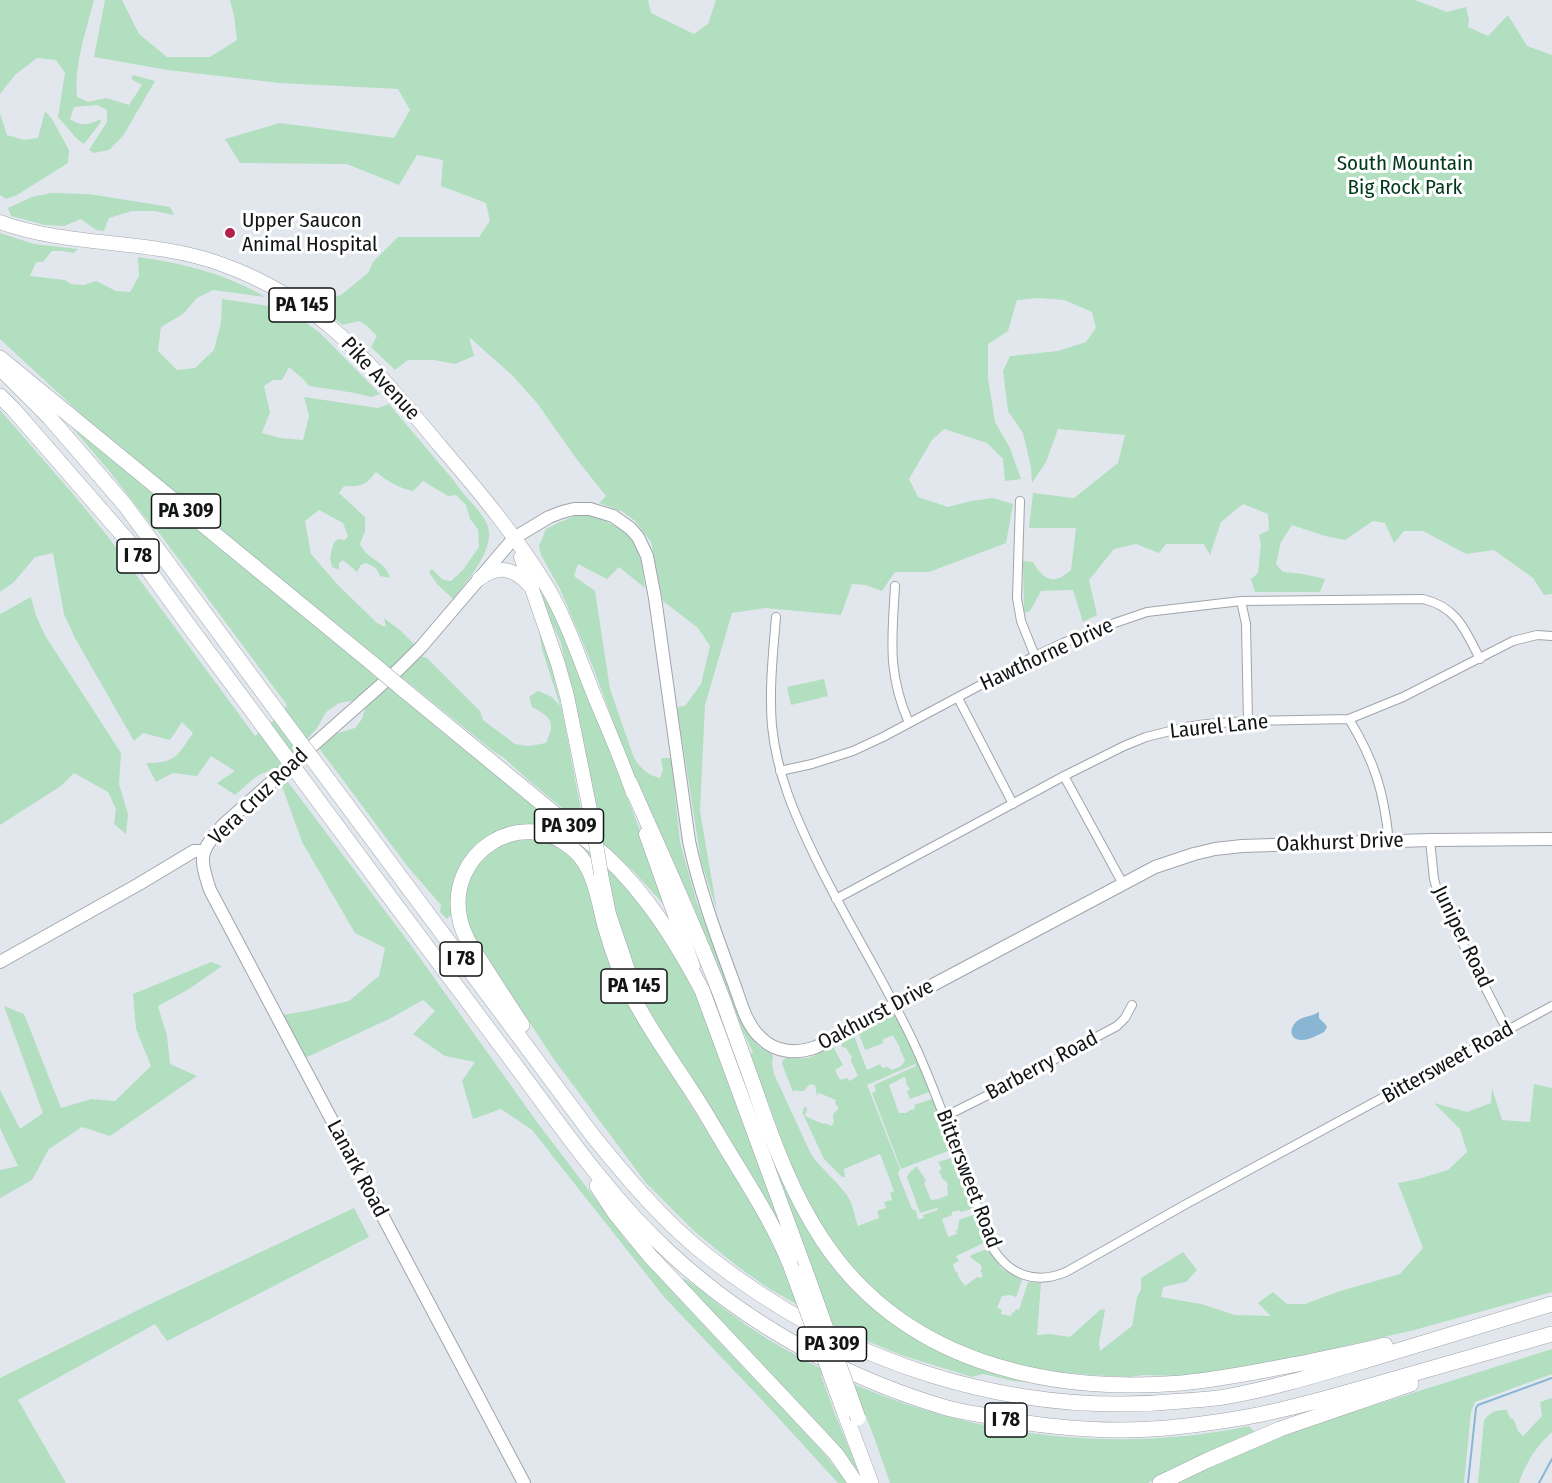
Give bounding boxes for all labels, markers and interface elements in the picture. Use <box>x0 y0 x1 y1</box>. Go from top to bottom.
park label: South Mountain Big Rock Park <box>1337 151 1473 201</box>
place label: Upper Saucon Animal Hospital <box>242 208 378 258</box>
marker: Upper Saucon Animal Hospital <box>223 226 237 240</box>
road number: PA 145 <box>269 288 335 322</box>
street label: Pike Avenue <box>335 332 425 426</box>
road number: PA 309 <box>152 494 220 528</box>
road number: I 78 <box>117 539 159 573</box>
street label: Hawthorne Drive <box>977 613 1117 697</box>
street label: Laurel Lane <box>1168 709 1270 745</box>
street label: Vera Cruz Road <box>204 744 314 850</box>
road number: PA 309 <box>534 809 604 843</box>
street label: Oakhurst Drive <box>1276 828 1404 858</box>
street label: Juniper Road <box>1426 882 1498 992</box>
road number: I 78 <box>440 942 482 976</box>
road number: PA 145 <box>601 969 667 1003</box>
street label: Oakhurst Drive <box>814 974 938 1056</box>
street label: Bittersweet Road <box>1378 1017 1518 1109</box>
street label: Barberry Road <box>982 1026 1102 1106</box>
street label: Bittersweet Road <box>930 1106 1006 1252</box>
street label: Lanark Road <box>321 1116 393 1222</box>
road number: PA 309 <box>798 1327 866 1361</box>
road number: I 78 <box>985 1403 1027 1437</box>

